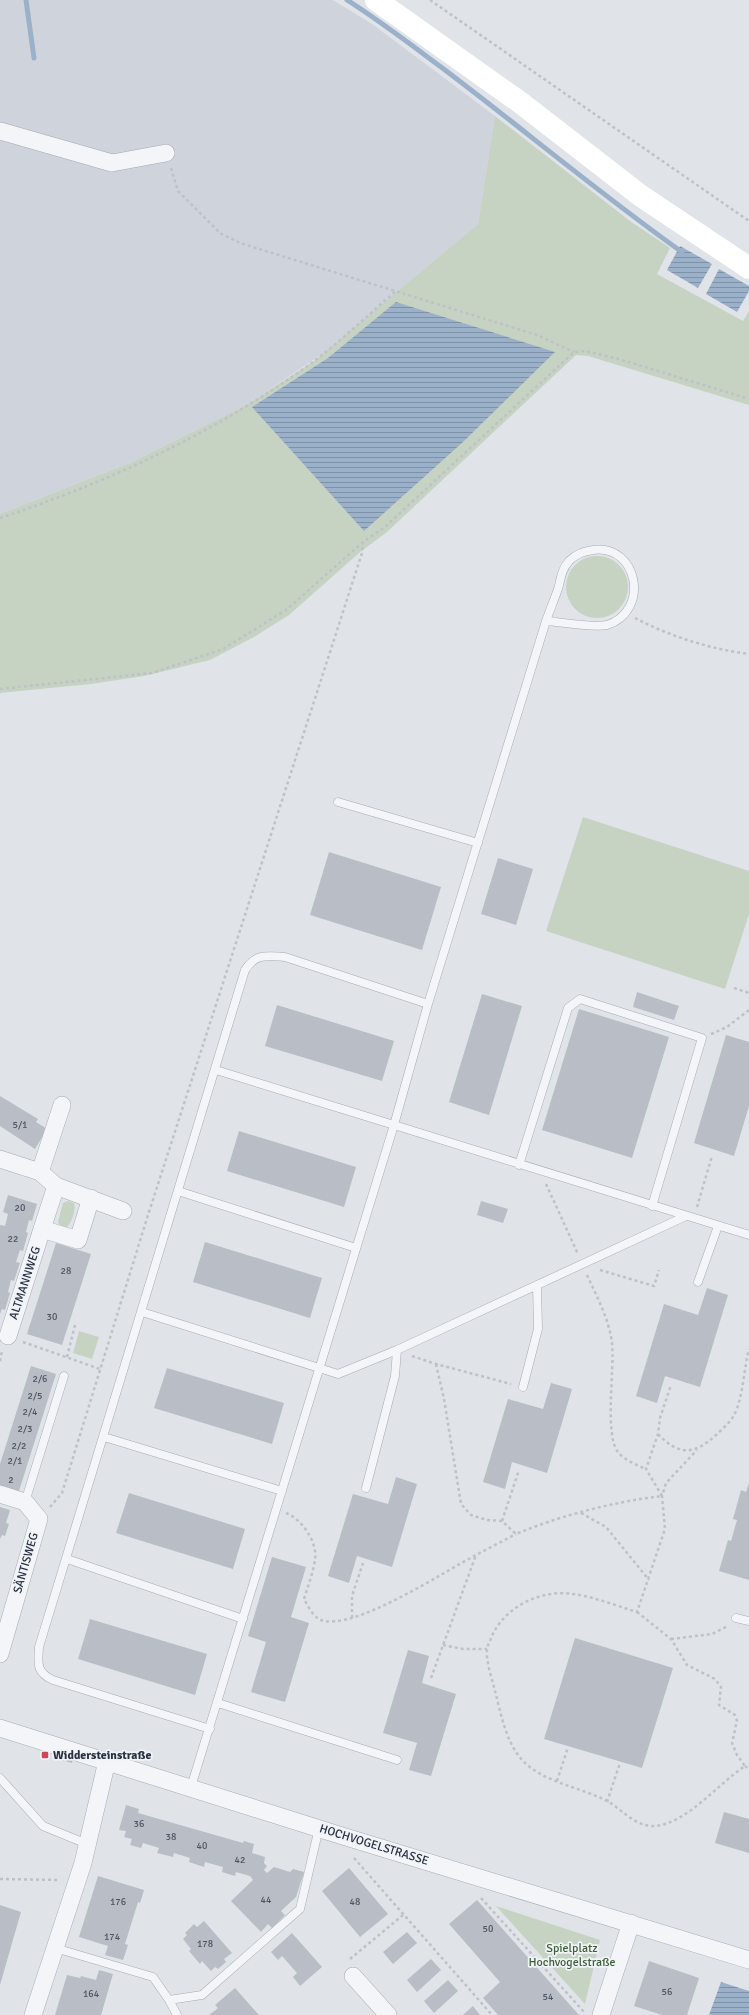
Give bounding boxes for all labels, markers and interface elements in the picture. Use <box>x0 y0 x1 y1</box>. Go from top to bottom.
house number: 5/1 <box>12 1119 28 1131</box>
house number: 20 <box>15 1202 25 1214</box>
house number: 22 <box>8 1233 18 1245</box>
street label: ALTMANNWEG <box>6 1245 44 1321</box>
house number: 28 <box>61 1265 71 1277</box>
house number: 30 <box>47 1311 57 1323</box>
house number: 2/6 <box>32 1373 48 1385</box>
house number: 2/5 <box>27 1390 43 1402</box>
house number: 2/4 <box>22 1406 38 1418</box>
house number: 2/3 <box>17 1423 33 1435</box>
house number: 2/2 <box>11 1440 27 1452</box>
house number: 2/1 <box>7 1455 23 1467</box>
house number: 2 <box>8 1474 14 1486</box>
street label: SÄNTISWEG <box>10 1531 42 1595</box>
place label: Widdersteinstraße <box>53 1748 151 1763</box>
marker: Widdersteinstraße <box>40 1750 50 1760</box>
house number: 36 <box>134 1818 144 1830</box>
street label: HOCHVOGELSTRASSE <box>318 1821 431 1869</box>
house number: 38 <box>166 1831 176 1843</box>
house number: 40 <box>197 1840 207 1852</box>
house number: 42 <box>235 1854 245 1866</box>
house number: 44 <box>261 1894 272 1906</box>
house number: 176 <box>110 1896 126 1908</box>
house number: 48 <box>350 1896 360 1908</box>
house number: 50 <box>483 1923 493 1935</box>
house number: 174 <box>104 1931 121 1943</box>
house number: 178 <box>197 1938 213 1950</box>
park label: Spielplatz Hochvogelstraße <box>528 1941 616 1970</box>
house number: 56 <box>662 1986 672 1998</box>
house number: 164 <box>83 1988 100 2000</box>
house number: 54 <box>543 1991 554 2003</box>

